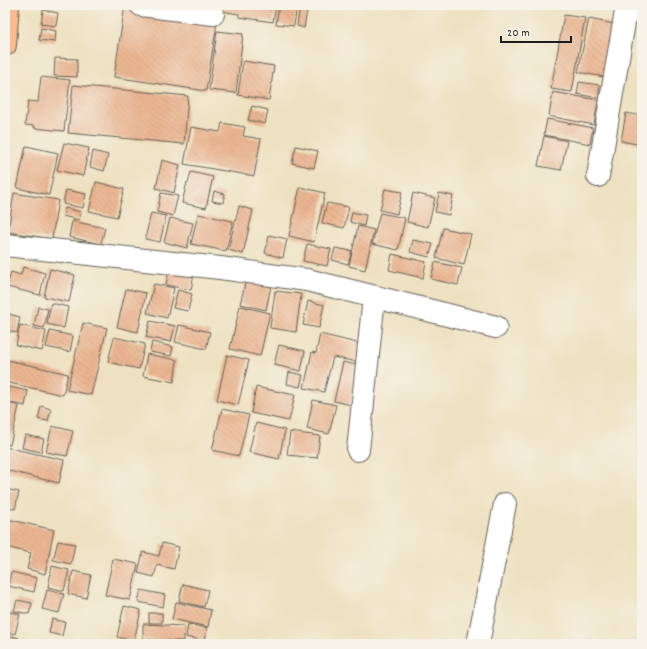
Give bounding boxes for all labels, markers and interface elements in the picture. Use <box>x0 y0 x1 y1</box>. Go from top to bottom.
scale bar <box>501 18 571 44</box>
text: 20 m <box>507 25 530 42</box>

